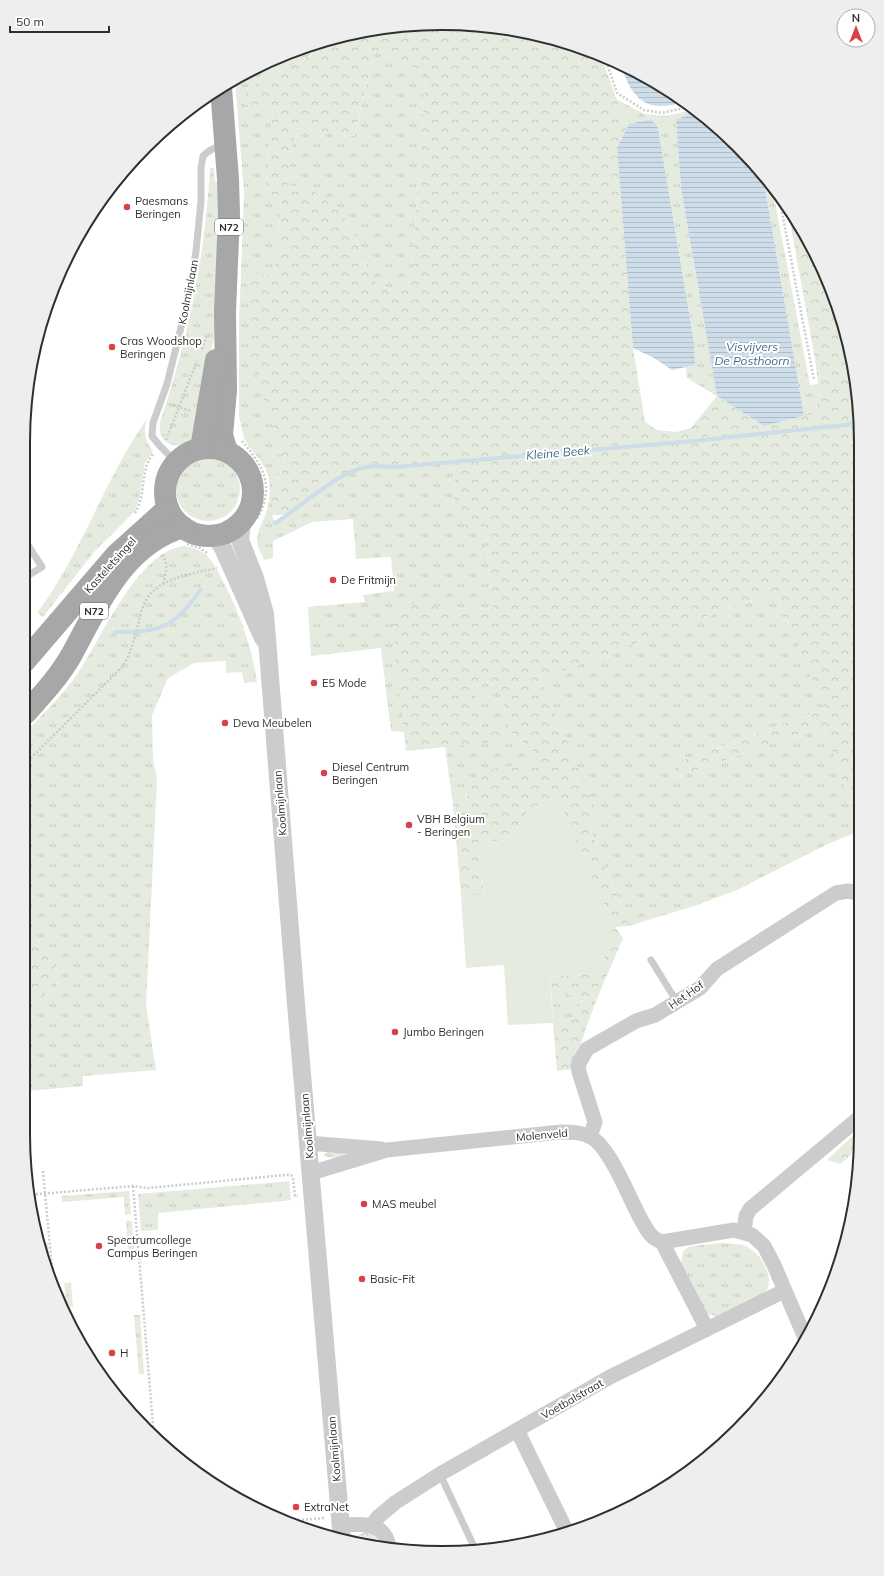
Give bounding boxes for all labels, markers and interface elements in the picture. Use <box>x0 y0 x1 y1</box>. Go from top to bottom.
scale bar <box>10 8 109 34</box>
north arrow <box>836 8 876 48</box>
text: N <box>852 11 860 25</box>
text: 50 m <box>16 14 44 29</box>
place label: Paesmans Beringen <box>135 194 188 221</box>
marker: Paesmans Beringen <box>122 202 132 212</box>
road number: N72 <box>215 219 243 235</box>
street label: Koolmijnlaan <box>175 258 201 326</box>
place label: Cras Woodshop Beringen <box>120 334 202 361</box>
water label: Visvijvers De Posthoorn <box>714 339 790 368</box>
marker: Cras Woodshop Beringen <box>107 342 117 352</box>
water label: Kleine Beek <box>525 442 591 463</box>
street label: Kasteletsingel <box>81 534 139 596</box>
place label: De Fritmijn <box>341 573 396 587</box>
marker: De Fritmijn <box>328 575 338 585</box>
road number: N72 <box>80 603 108 619</box>
place label: E5 Mode <box>322 676 366 690</box>
marker: E5 Mode <box>309 678 319 688</box>
place label: Deva Meubelen <box>233 716 312 730</box>
marker: Deva Meubelen <box>220 718 230 728</box>
place label: Diesel Centrum Beringen <box>332 760 409 787</box>
marker: Diesel Centrum Beringen <box>319 768 329 778</box>
street label: Koolmijnlaan <box>270 770 290 836</box>
place label: VBH Belgium - Beringen <box>417 812 485 839</box>
marker: VBH Belgium - Beringen <box>404 820 414 830</box>
street label: Het Hof <box>666 978 706 1012</box>
place label: Jumbo Beringen <box>403 1025 484 1039</box>
marker: Jumbo Beringen <box>390 1027 400 1037</box>
street label: Koolmijnlaan <box>297 1093 317 1159</box>
street label: Molenveld <box>516 1126 568 1144</box>
place label: MAS meubel <box>372 1197 436 1211</box>
marker: MAS meubel <box>359 1199 369 1209</box>
place label: Spectrumcollege Campus Beringen <box>107 1233 197 1260</box>
marker: Spectrumcollege Campus Beringen <box>94 1241 104 1251</box>
place label: Basic-Fit <box>370 1272 415 1286</box>
marker: Basic-Fit <box>357 1274 367 1284</box>
place label: H <box>120 1346 128 1360</box>
marker: H <box>107 1348 117 1358</box>
street label: Voetbalstraat <box>539 1376 606 1422</box>
street label: Koolmijnlaan <box>324 1416 344 1482</box>
place label: ExtraNet <box>304 1500 349 1514</box>
marker: ExtraNet <box>291 1502 301 1512</box>

